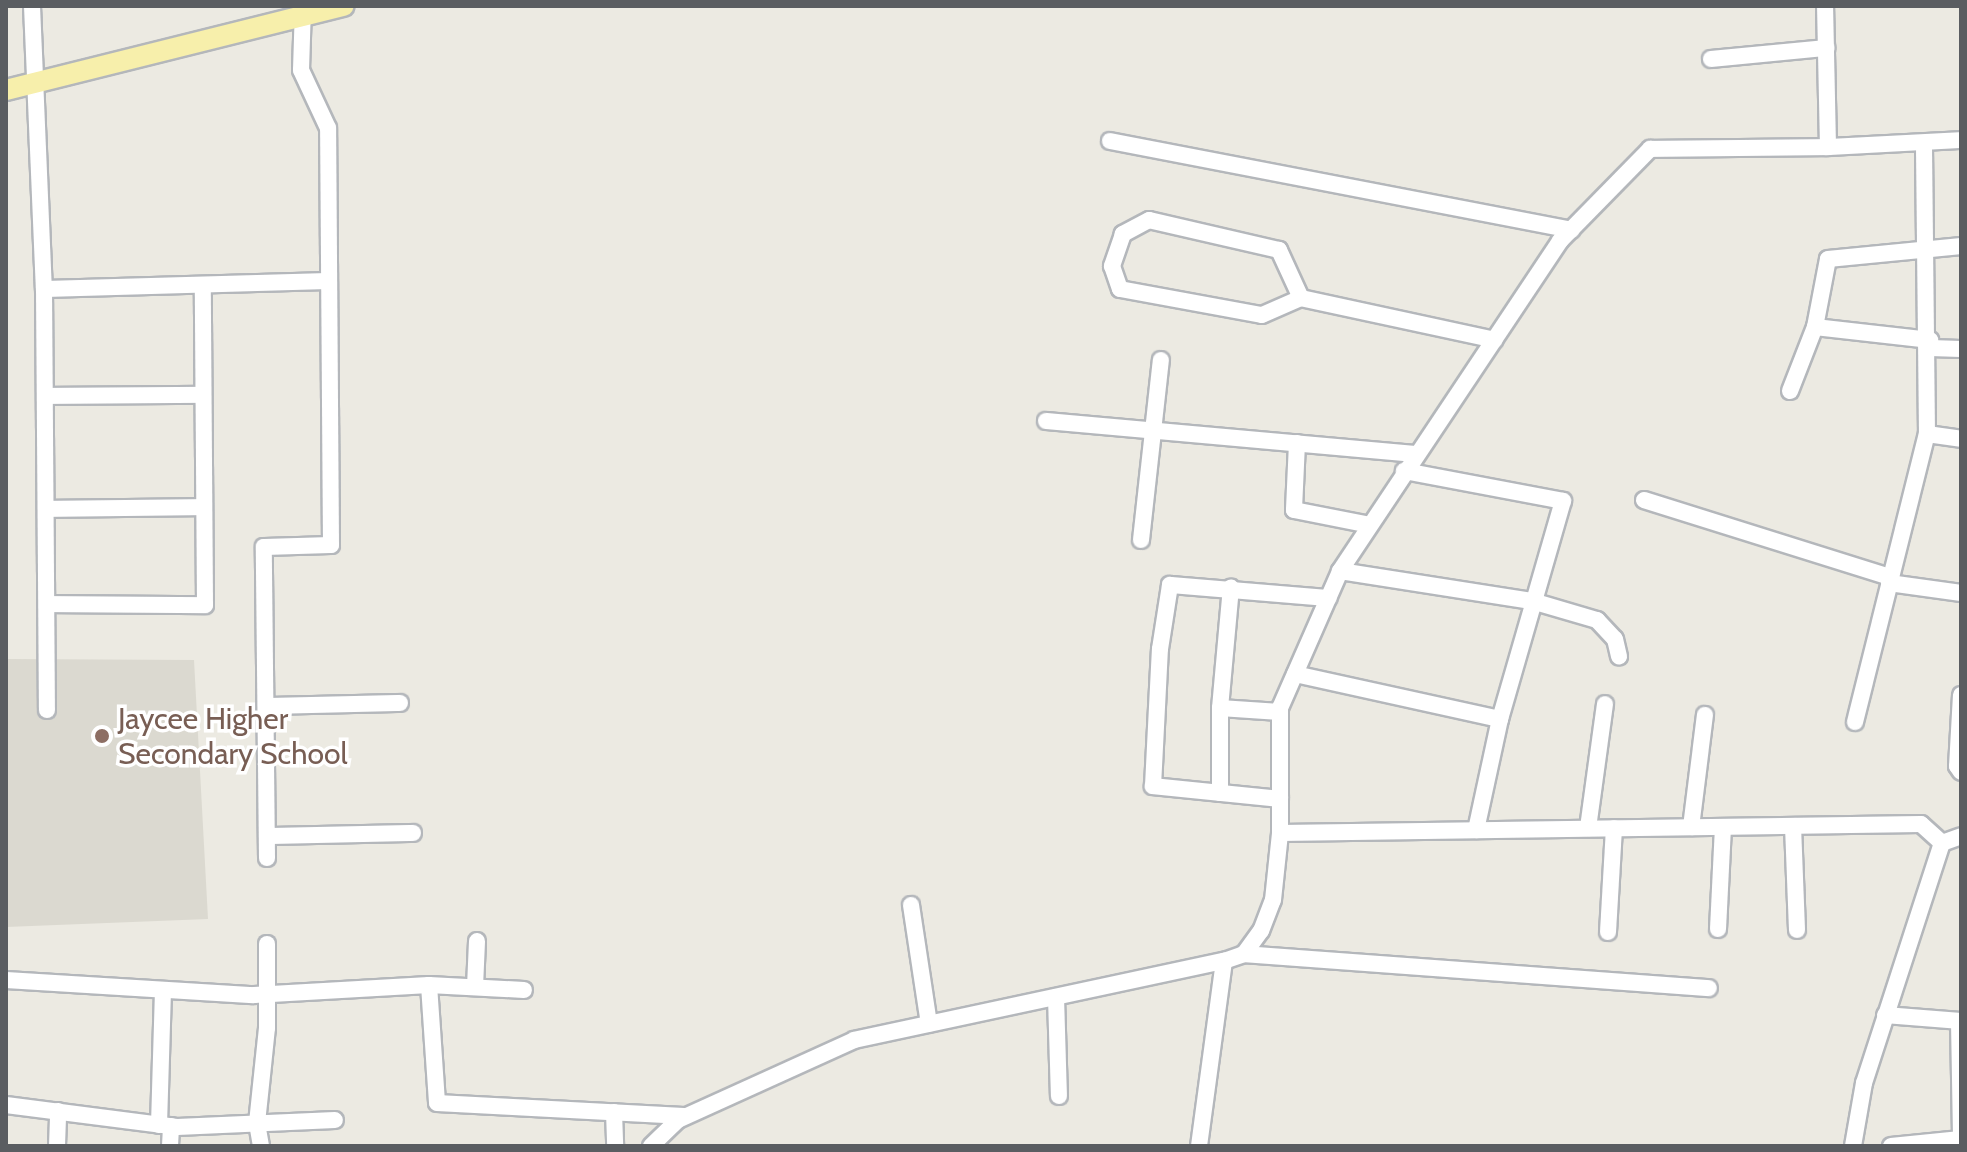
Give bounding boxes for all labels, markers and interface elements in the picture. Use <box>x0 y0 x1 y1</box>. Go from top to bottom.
place label: Jaycee Higher Secondary School <box>118 701 347 772</box>
marker: Jaycee Higher Secondary School <box>93 727 111 745</box>

